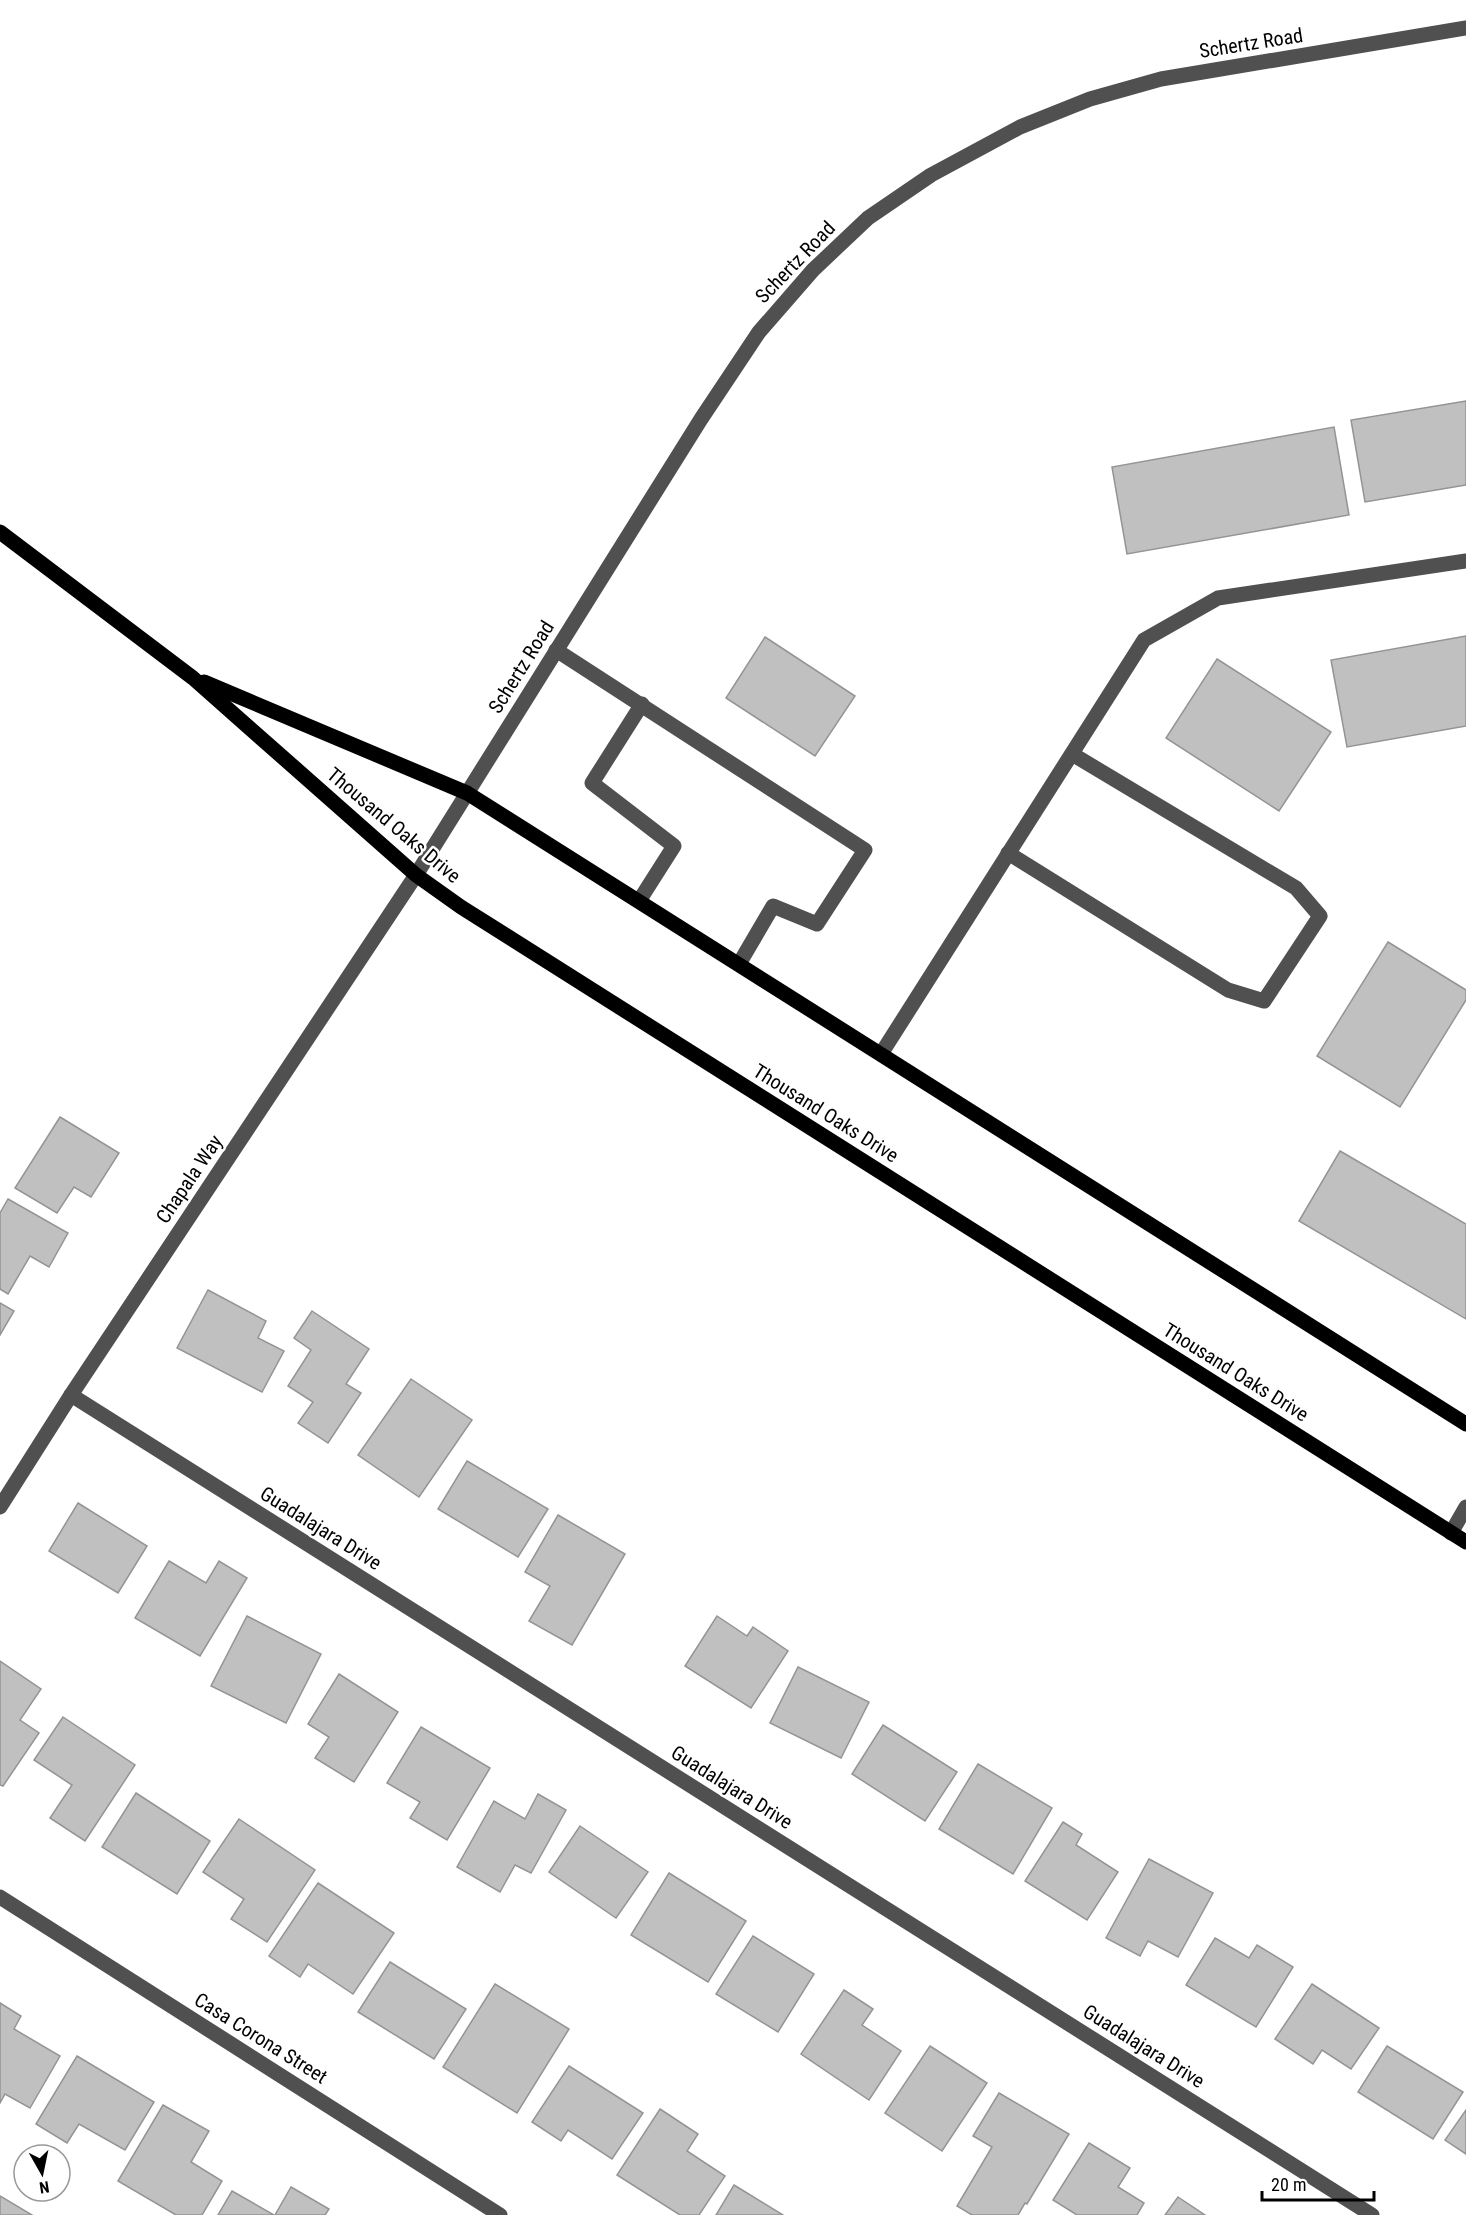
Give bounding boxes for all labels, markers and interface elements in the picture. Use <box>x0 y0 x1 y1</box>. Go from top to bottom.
street label: Schertz Road <box>1197 23 1305 63</box>
street label: Schertz Road <box>750 216 840 308</box>
street label: Schertz Road <box>483 616 559 718</box>
street label: Thousand Oaks Drive <box>322 762 466 888</box>
street label: Thousand Oaks Drive <box>749 1059 903 1167</box>
street label: Chapala Way <box>151 1130 227 1228</box>
street label: Thousand Oaks Drive <box>1159 1318 1313 1426</box>
street label: Guadalajara Drive <box>256 1481 386 1575</box>
street label: Guadalajara Drive <box>667 1740 797 1834</box>
street label: Casa Corona Street <box>190 1987 332 2089</box>
street label: Guadalajara Drive <box>1079 1999 1209 2093</box>
north arrow <box>12 2143 72 2203</box>
scale bar <box>1262 2164 1374 2202</box>
text: 20 m <box>1271 2174 1306 2195</box>
text: N <box>38 2177 51 2197</box>

